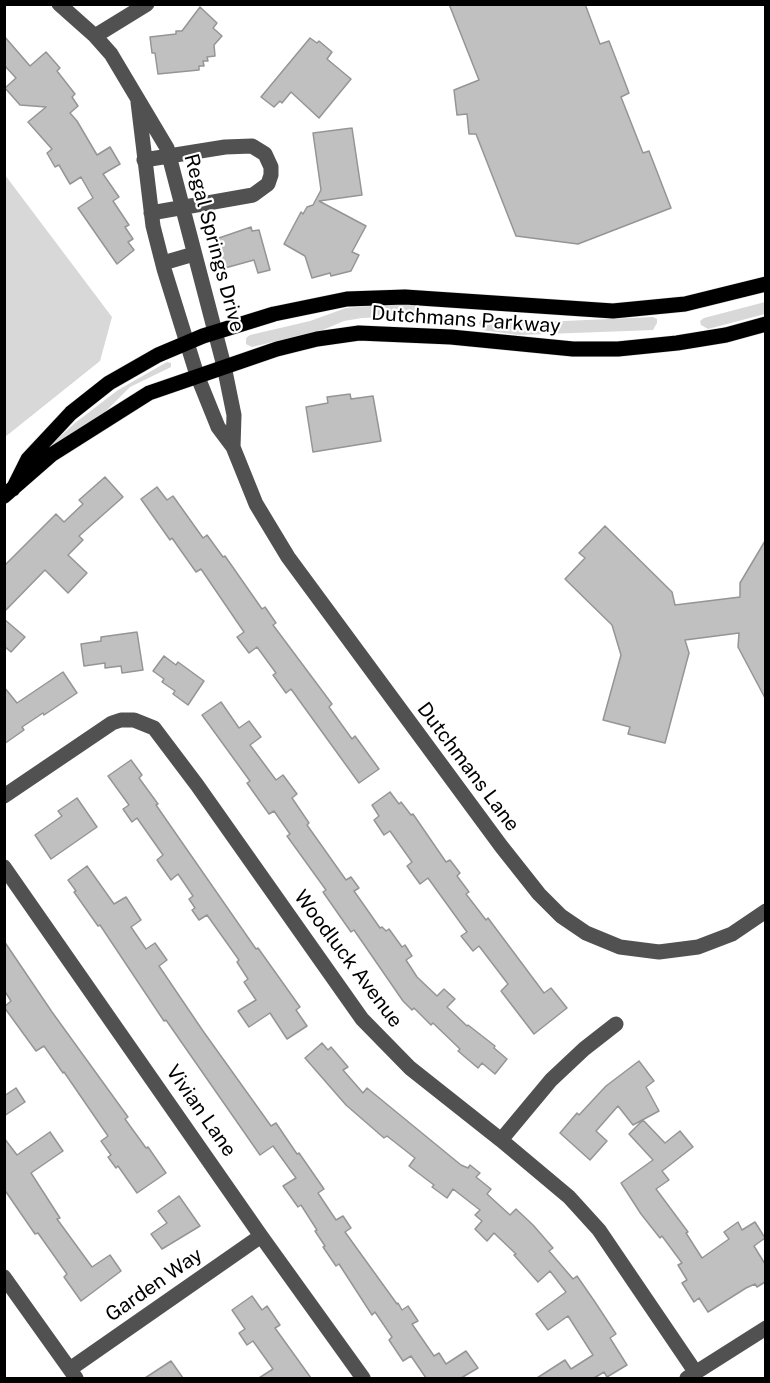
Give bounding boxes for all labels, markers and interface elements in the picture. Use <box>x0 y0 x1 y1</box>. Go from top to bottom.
street label: Regal Springs Drive <box>179 151 249 335</box>
street label: Dutchmans Parkway <box>371 301 561 339</box>
street label: Dutchmans Lane <box>412 698 524 836</box>
street label: Woodluck Avenue <box>289 886 407 1032</box>
street label: Vivian Lane <box>161 1061 241 1161</box>
street label: Garden Way <box>101 1243 207 1327</box>

